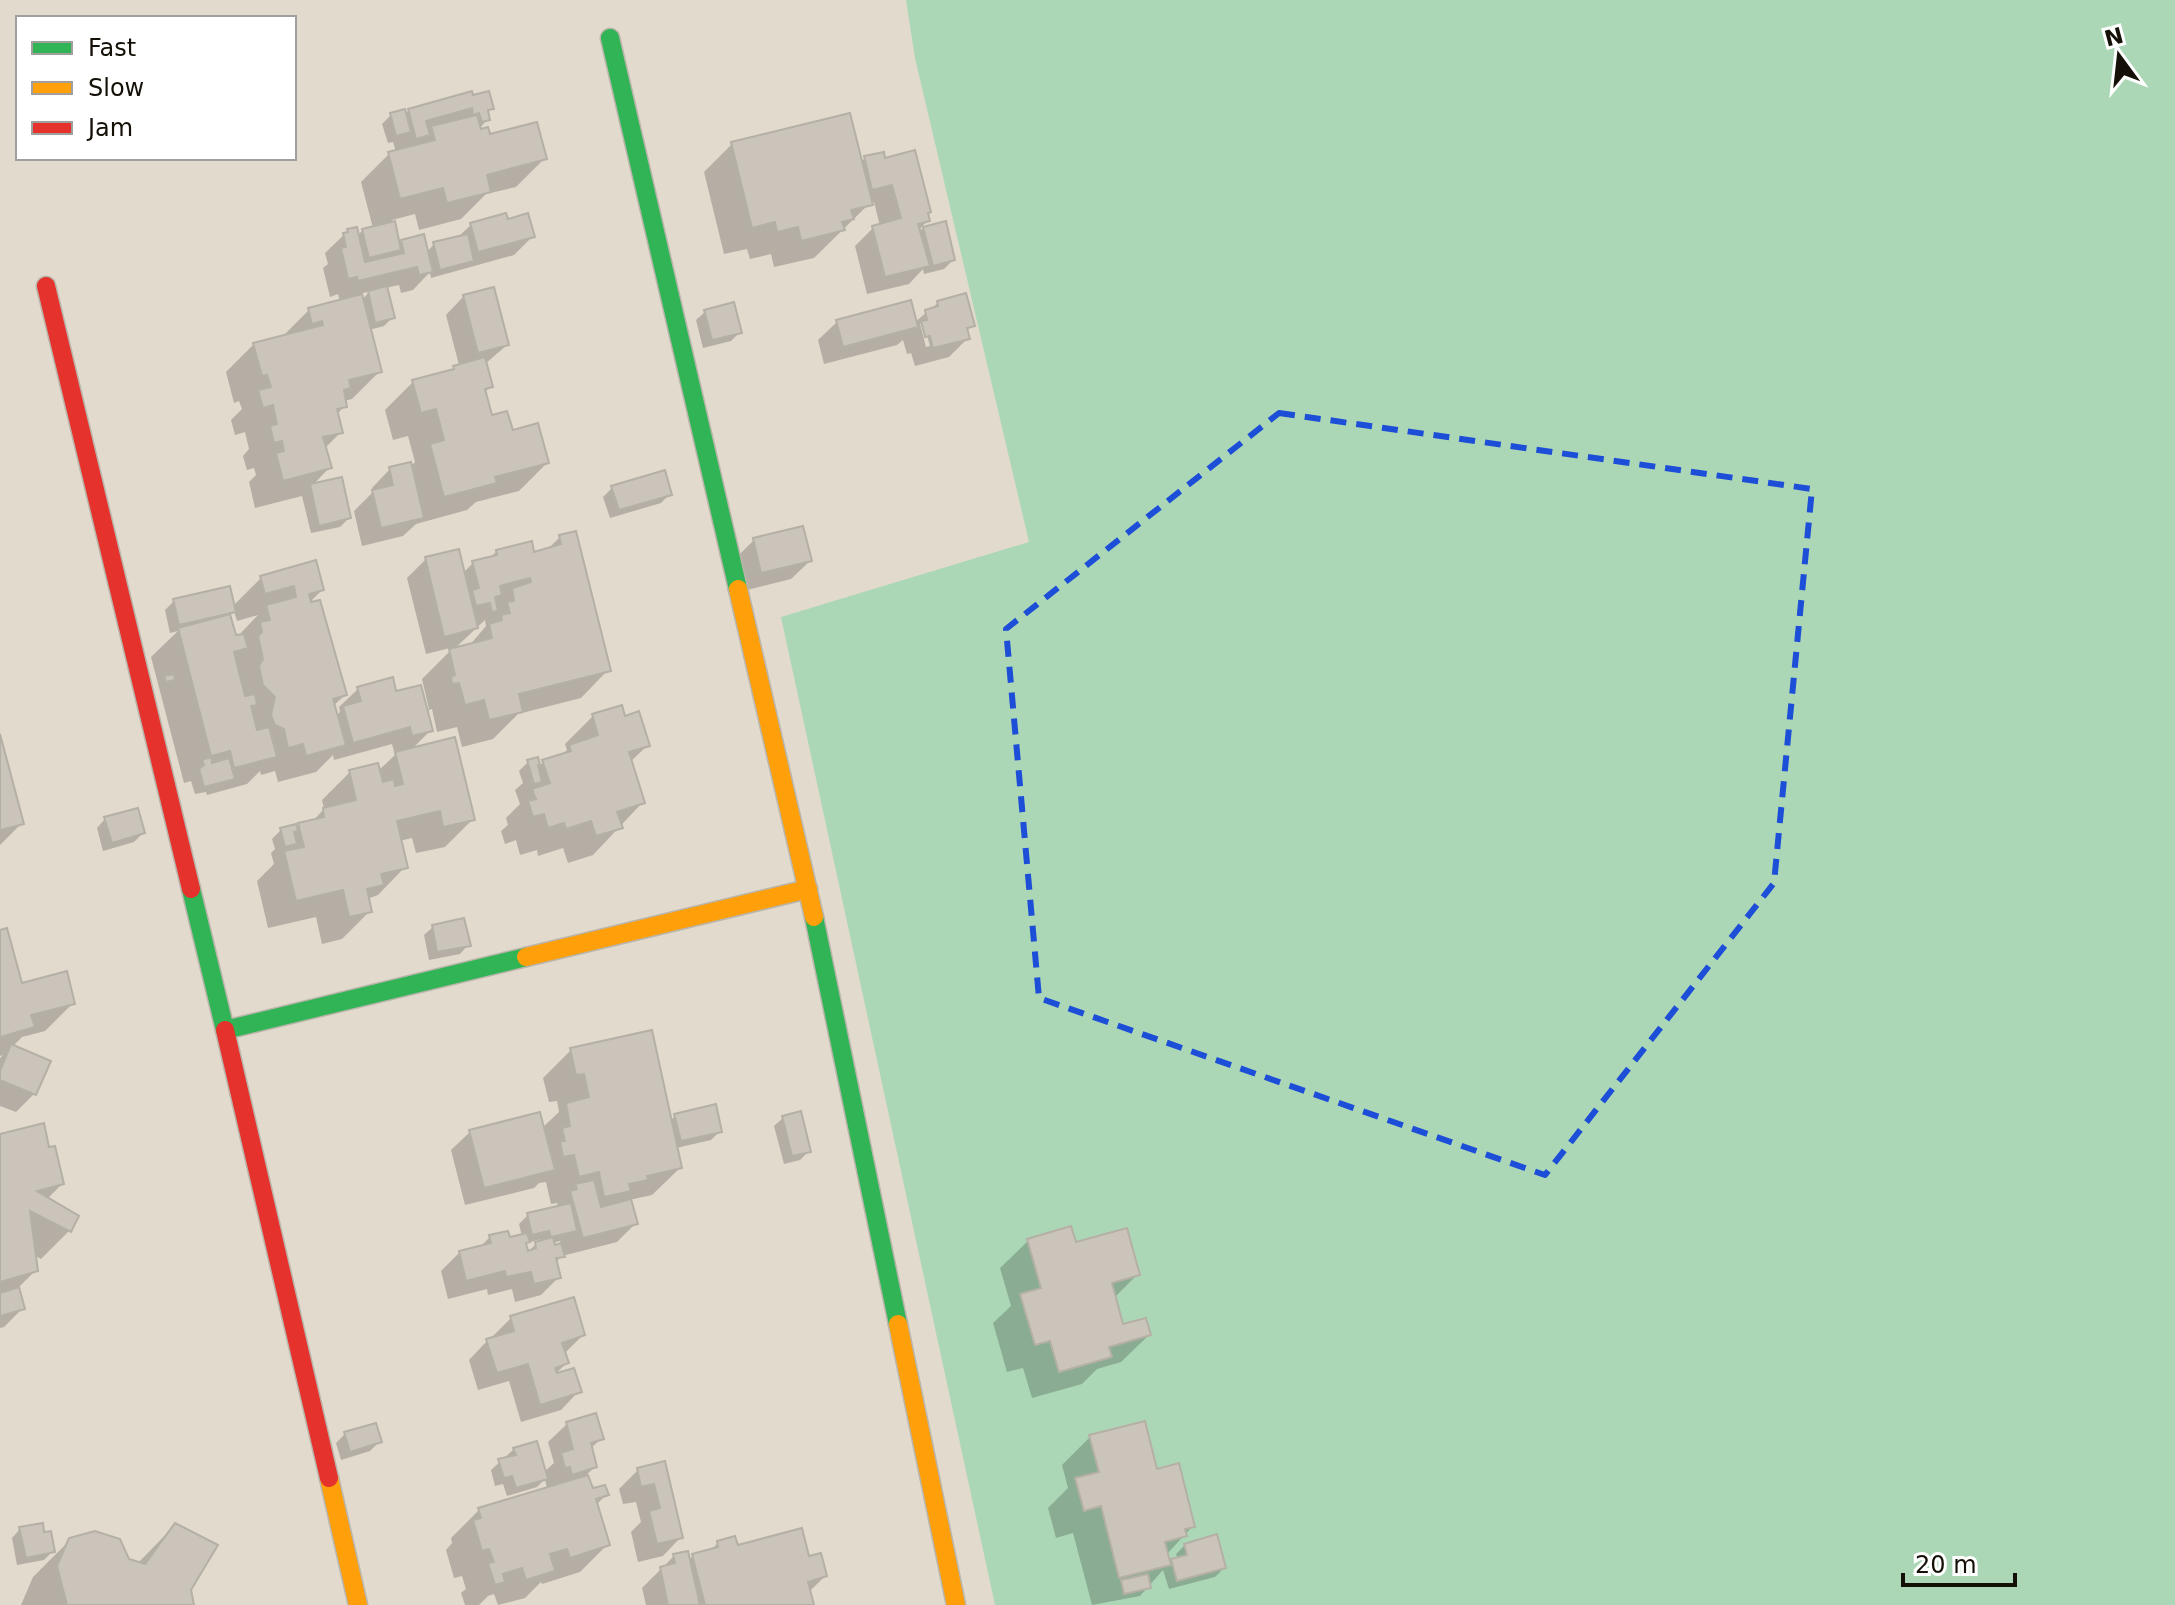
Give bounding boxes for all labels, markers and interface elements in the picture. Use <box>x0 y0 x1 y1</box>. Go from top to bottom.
legend <box>16 16 296 160</box>
north arrow <box>2079 16 2159 96</box>
text: N <box>2102 23 2126 52</box>
text: Fast <box>88 34 136 62</box>
text: Slow <box>88 74 144 102</box>
text: Jam <box>86 114 133 142</box>
scale bar <box>1903 1537 2015 1587</box>
text: 20 m <box>1915 1551 1977 1579</box>

